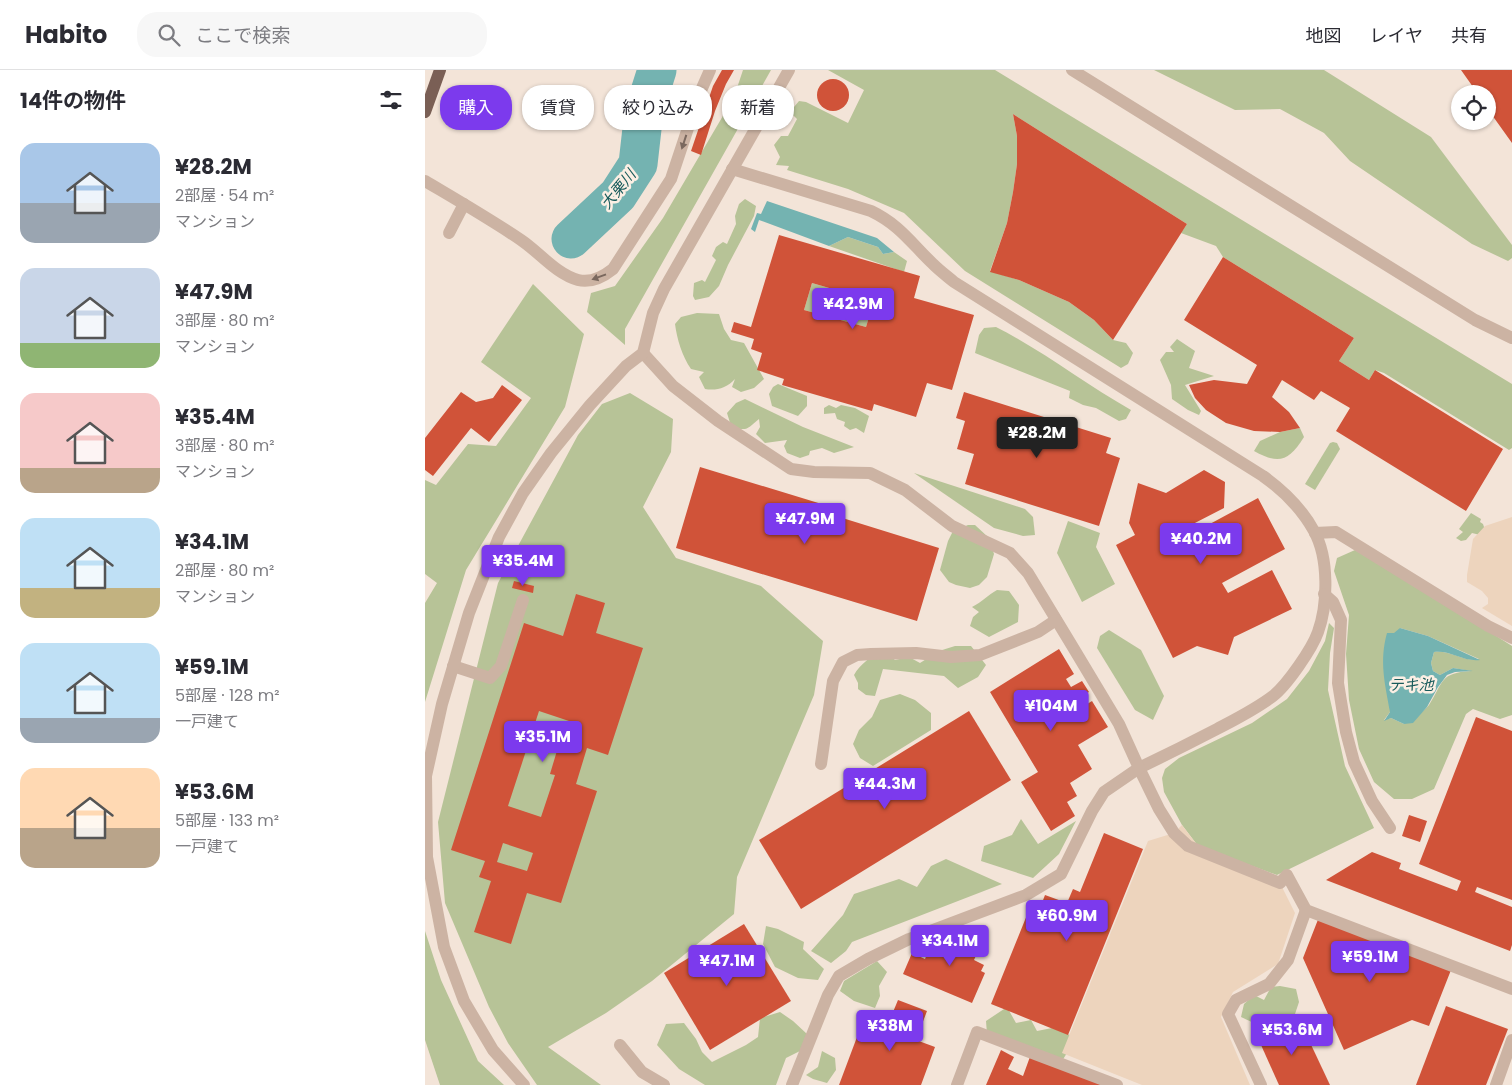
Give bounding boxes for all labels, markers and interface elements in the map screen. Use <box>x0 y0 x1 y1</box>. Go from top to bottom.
search box <box>137 12 487 57</box>
text: Habito <box>25 18 107 51</box>
icon: search <box>155 21 183 49</box>
text: ここで検索 <box>195 22 290 49</box>
text: 地図 <box>1306 23 1342 48</box>
text: レイヤ <box>1370 23 1423 48</box>
text: 共有 <box>1451 23 1487 48</box>
chip: 購入 <box>440 85 512 130</box>
chip: 賃貸 <box>522 85 594 130</box>
chip: 絞り込み <box>604 85 712 130</box>
chip: 新着 <box>722 85 794 130</box>
map controls <box>1451 85 1496 130</box>
button: locate <box>1451 85 1496 130</box>
text: 14件の物件 <box>20 86 126 115</box>
icon: filters <box>377 86 405 114</box>
one-way arrow <box>680 135 688 150</box>
text: ¥28.2M <box>175 152 252 181</box>
icon: home <box>60 163 120 223</box>
water label: 大栗川 <box>596 163 642 213</box>
text: 2部屋 · 54 m² <box>175 184 274 207</box>
text: マンション <box>175 210 255 233</box>
one-way arrow <box>591 273 606 281</box>
text: ¥47.9M <box>175 277 253 306</box>
icon: home <box>60 288 120 348</box>
pin: ¥42.9M <box>812 288 894 330</box>
text: ¥42.9M <box>823 292 883 315</box>
text: 3部屋 · 80 m² <box>175 309 275 332</box>
text: マンション <box>175 335 255 358</box>
text: ¥35.4M <box>175 402 255 431</box>
icon: home <box>60 413 120 473</box>
pin: ¥28.2M <box>996 416 1078 459</box>
text: ¥28.2M <box>1008 421 1066 444</box>
text: 3部屋 · 80 m² <box>175 434 275 457</box>
text: マンション <box>175 460 255 483</box>
pin: ¥47.9M <box>764 502 846 545</box>
text: ¥47.9M <box>775 507 835 530</box>
pin: ¥40.2M <box>1160 522 1242 565</box>
text: ¥34.1M <box>175 527 249 556</box>
text: ¥40.2M <box>1171 527 1231 550</box>
icon: home <box>60 538 120 598</box>
pin: ¥35.4M <box>482 544 564 587</box>
text: ¥35.4M <box>493 549 553 572</box>
text: 2部屋 · 80 m² <box>175 559 274 582</box>
text: マンション <box>175 585 255 608</box>
text: ¥59.1M <box>175 652 249 681</box>
icon: home <box>60 663 120 723</box>
water label: テキ池 <box>1388 674 1435 695</box>
text: 5部屋 · 128 m² <box>175 684 279 707</box>
pin: ¥104M <box>1016 690 1086 732</box>
text: ¥104M <box>1025 694 1077 717</box>
text: 一戸建て <box>175 710 239 733</box>
pin: ¥35.1M <box>502 720 584 763</box>
text: ¥35.1M <box>515 725 571 748</box>
pin: ¥44.3M <box>844 768 926 810</box>
text: ¥44.3M <box>854 772 916 795</box>
text: ¥53.6M <box>175 777 254 806</box>
icon: home <box>60 788 120 848</box>
text: 5部屋 · 133 m² <box>175 809 279 832</box>
text: 一戸建て <box>175 835 239 858</box>
pin: ¥60.9M <box>1026 900 1108 942</box>
text: ¥60.9M <box>1037 904 1097 927</box>
pin: ¥34.1M <box>909 924 991 967</box>
text: ¥34.1M <box>922 929 978 952</box>
pin: ¥59.1M <box>1329 940 1411 983</box>
pin: ¥47.1M <box>686 944 768 987</box>
text: ¥59.1M <box>1342 945 1398 968</box>
text: ¥47.1M <box>699 949 755 972</box>
pin: ¥38M <box>860 1010 920 1052</box>
text: ¥38M <box>867 1014 913 1037</box>
pin: ¥53.6M <box>1251 1014 1333 1056</box>
text: ¥53.6M <box>1262 1018 1322 1041</box>

